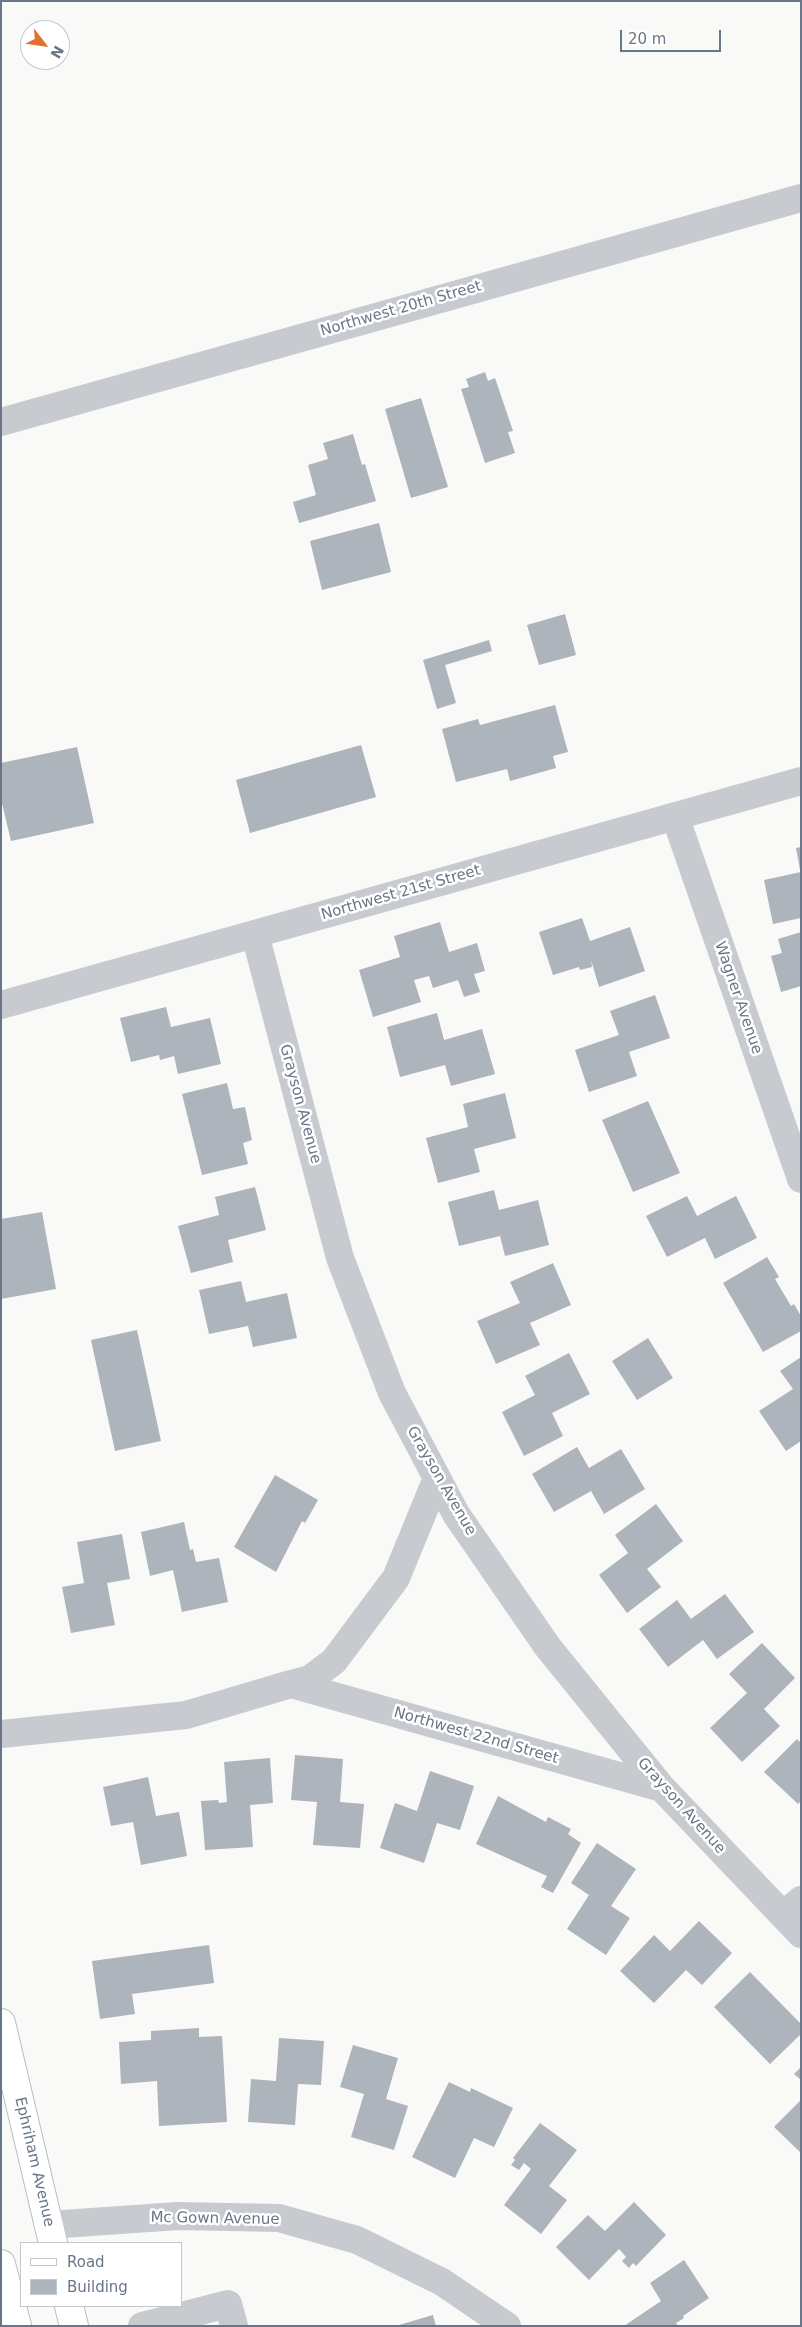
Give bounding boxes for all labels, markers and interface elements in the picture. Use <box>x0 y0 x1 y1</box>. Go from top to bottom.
north arrow <box>20 20 70 70</box>
scale bar <box>622 20 723 52</box>
text: 20 m <box>628 30 666 48</box>
text: N <box>47 43 67 61</box>
street label: Northwest 20th Street <box>318 277 484 341</box>
street label: Northwest 21st Street <box>319 862 483 924</box>
street label: Wagner Avenue <box>710 939 766 1057</box>
street label: Grayson Avenue <box>275 1042 325 1166</box>
street label: Grayson Avenue <box>402 1423 480 1539</box>
street label: Northwest 22nd Street <box>392 1704 560 1768</box>
street label: Grayson Avenue <box>633 1754 729 1858</box>
street label: Ephriham Avenue <box>10 2095 58 2229</box>
street label: Mc Gown Avenue <box>150 2209 280 2229</box>
legend <box>20 2242 182 2307</box>
text: Road <box>67 2253 105 2271</box>
text: Building <box>67 2278 128 2296</box>

